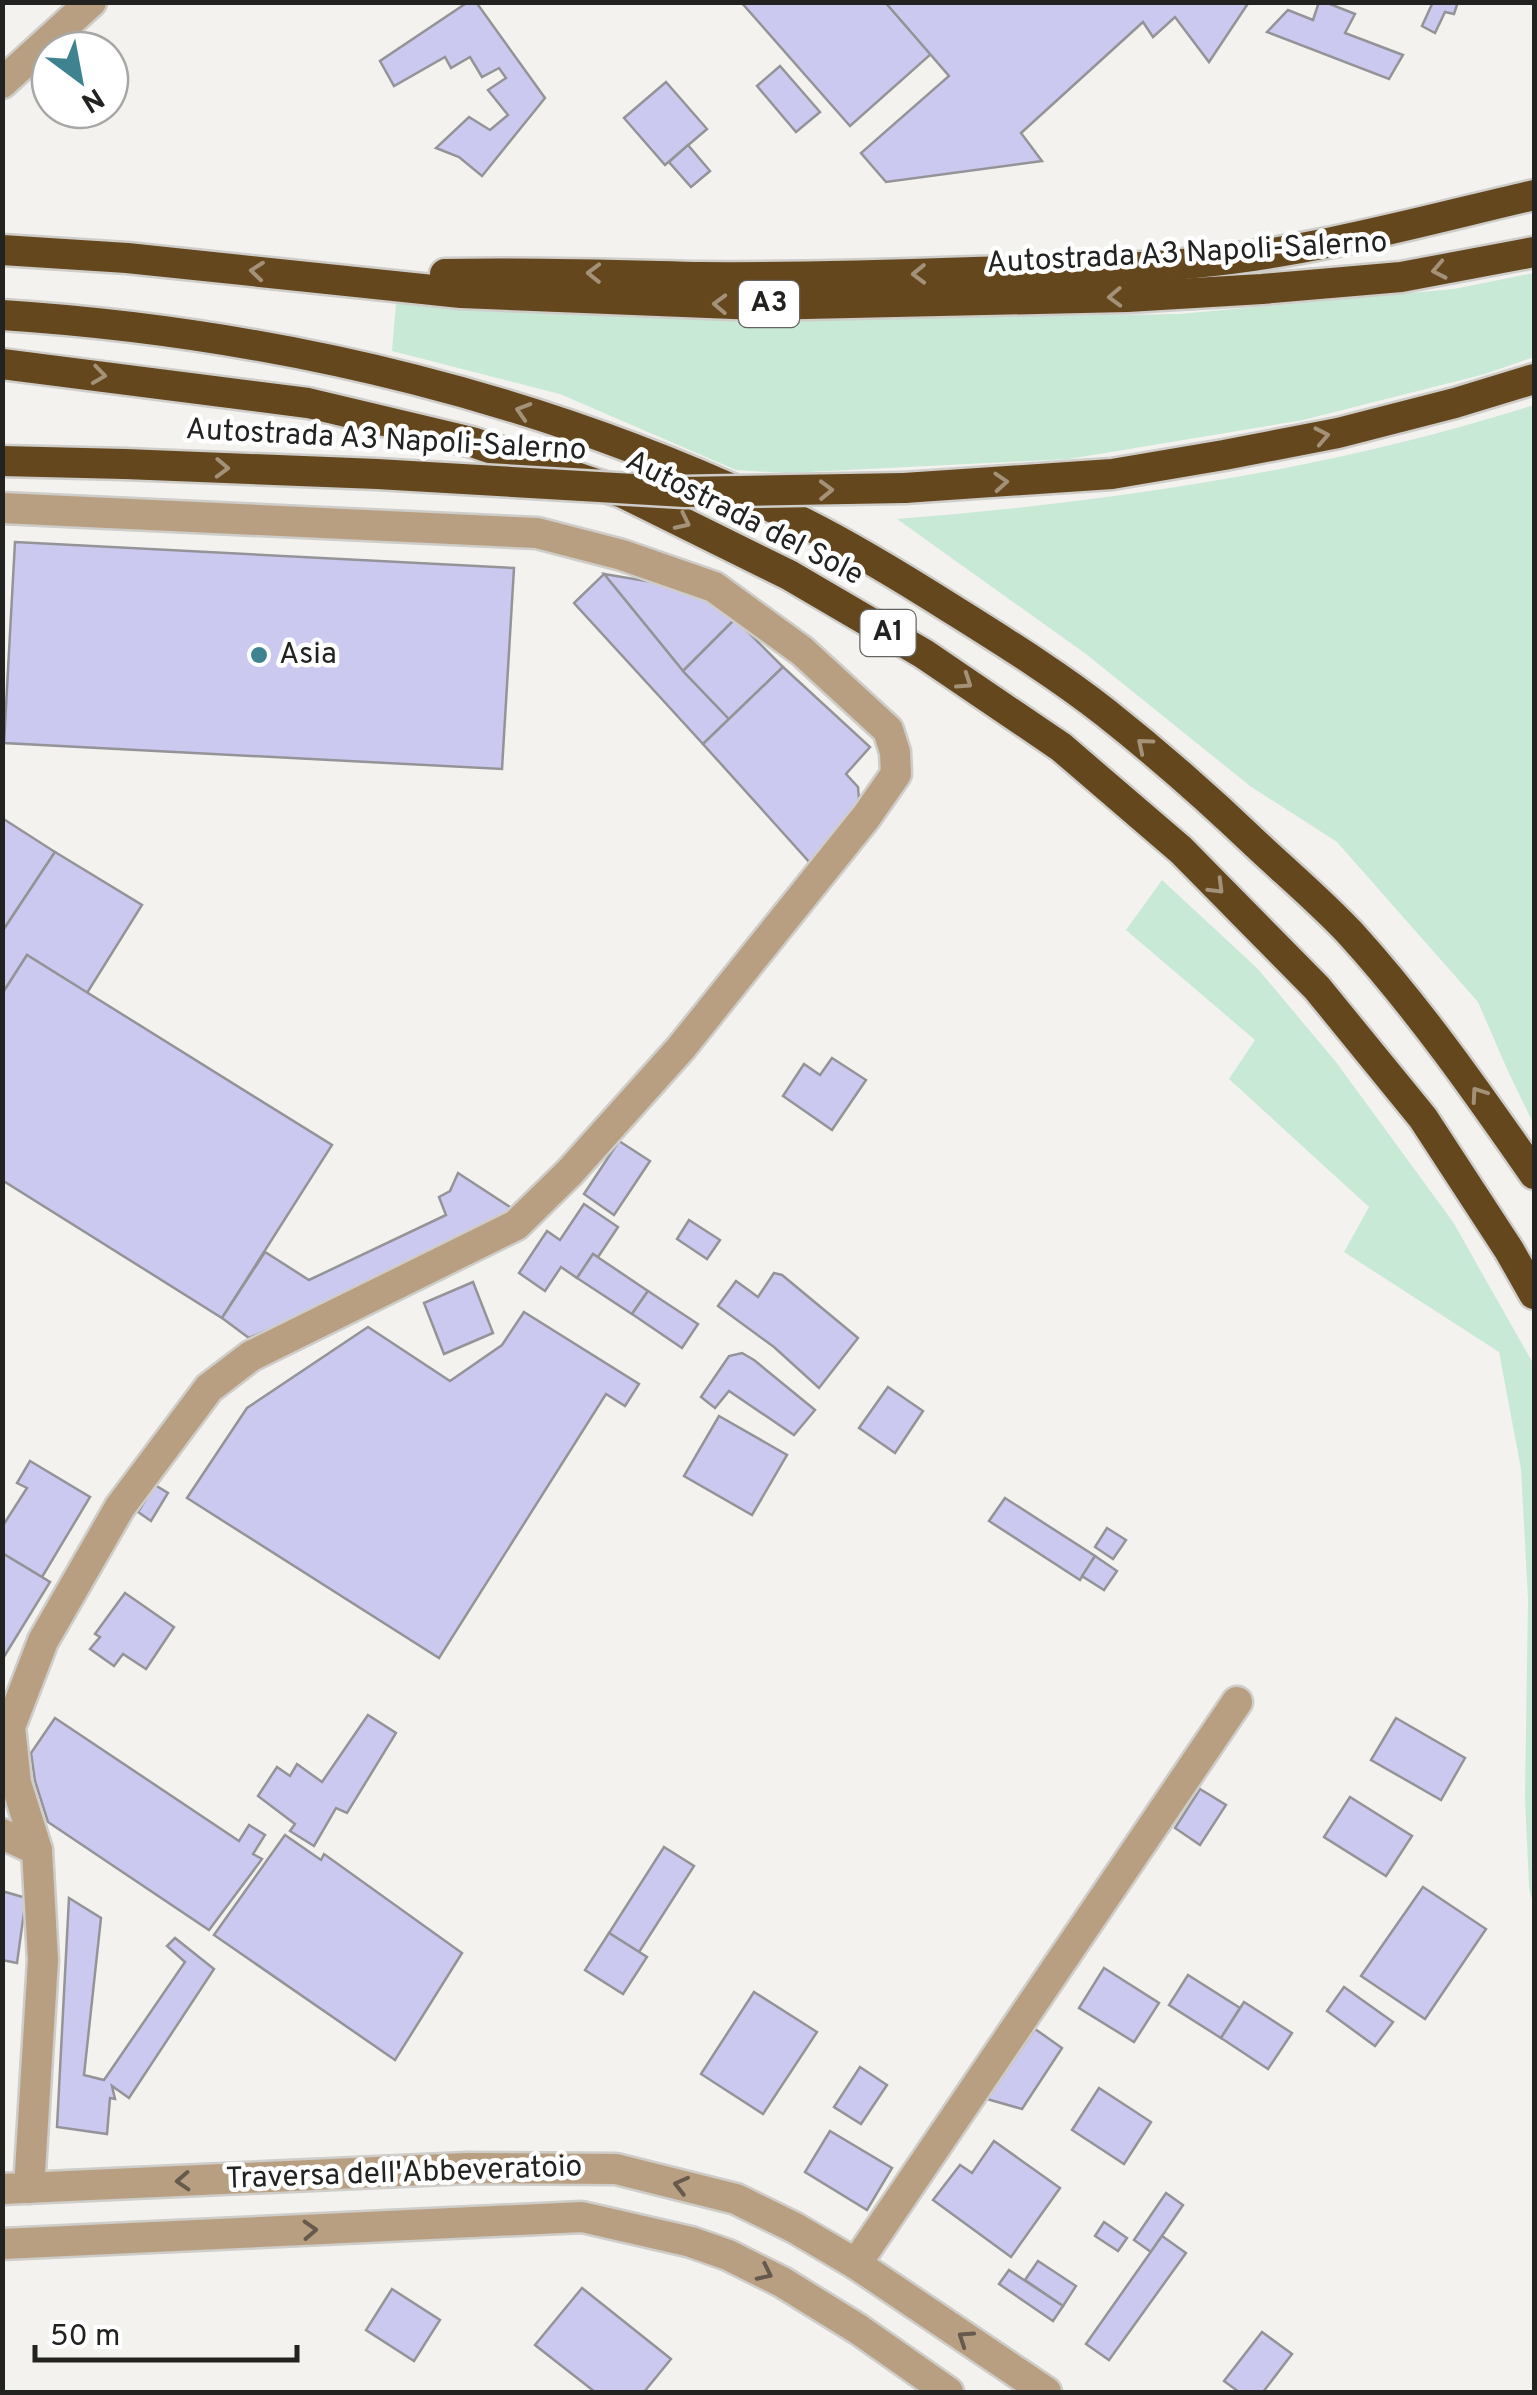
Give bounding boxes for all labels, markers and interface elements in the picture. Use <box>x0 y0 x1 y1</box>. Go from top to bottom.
north arrow <box>30 30 130 130</box>
text: N <box>74 78 110 119</box>
street label: Autostrada A3 Napoli-Salerno <box>986 225 1388 283</box>
one-way arrow <box>1431 259 1447 280</box>
one-way arrow <box>248 261 264 282</box>
one-way arrow <box>586 263 602 284</box>
one-way arrow <box>911 263 927 284</box>
road number: A3 <box>739 281 799 327</box>
one-way arrow <box>1107 287 1123 308</box>
one-way arrow <box>712 293 728 314</box>
one-way arrow <box>91 363 108 384</box>
one-way arrow <box>515 402 532 423</box>
street label: Autostrada A3 Napoli-Salerno <box>185 412 587 470</box>
one-way arrow <box>1313 426 1330 447</box>
street label: Autostrada del Sole <box>619 443 869 595</box>
one-way arrow <box>215 457 230 478</box>
one-way arrow <box>993 472 1009 493</box>
one-way arrow <box>819 480 835 501</box>
one-way arrow <box>672 510 690 530</box>
road number: A1 <box>860 610 916 656</box>
place label: Asia <box>279 637 337 674</box>
marker: Asia <box>248 644 270 666</box>
one-way arrow <box>954 670 973 688</box>
one-way arrow <box>1137 739 1156 757</box>
one-way arrow <box>1205 875 1223 893</box>
one-way arrow <box>1472 1087 1491 1106</box>
street label: Traversa dell'Abbeveratoio <box>225 2149 583 2199</box>
one-way arrow <box>175 2170 191 2191</box>
one-way arrow <box>673 2176 690 2197</box>
one-way arrow <box>302 2219 318 2240</box>
one-way arrow <box>755 2261 773 2281</box>
scale bar <box>35 2300 298 2362</box>
text: 50 m <box>50 2319 120 2356</box>
one-way arrow <box>957 2332 976 2350</box>

